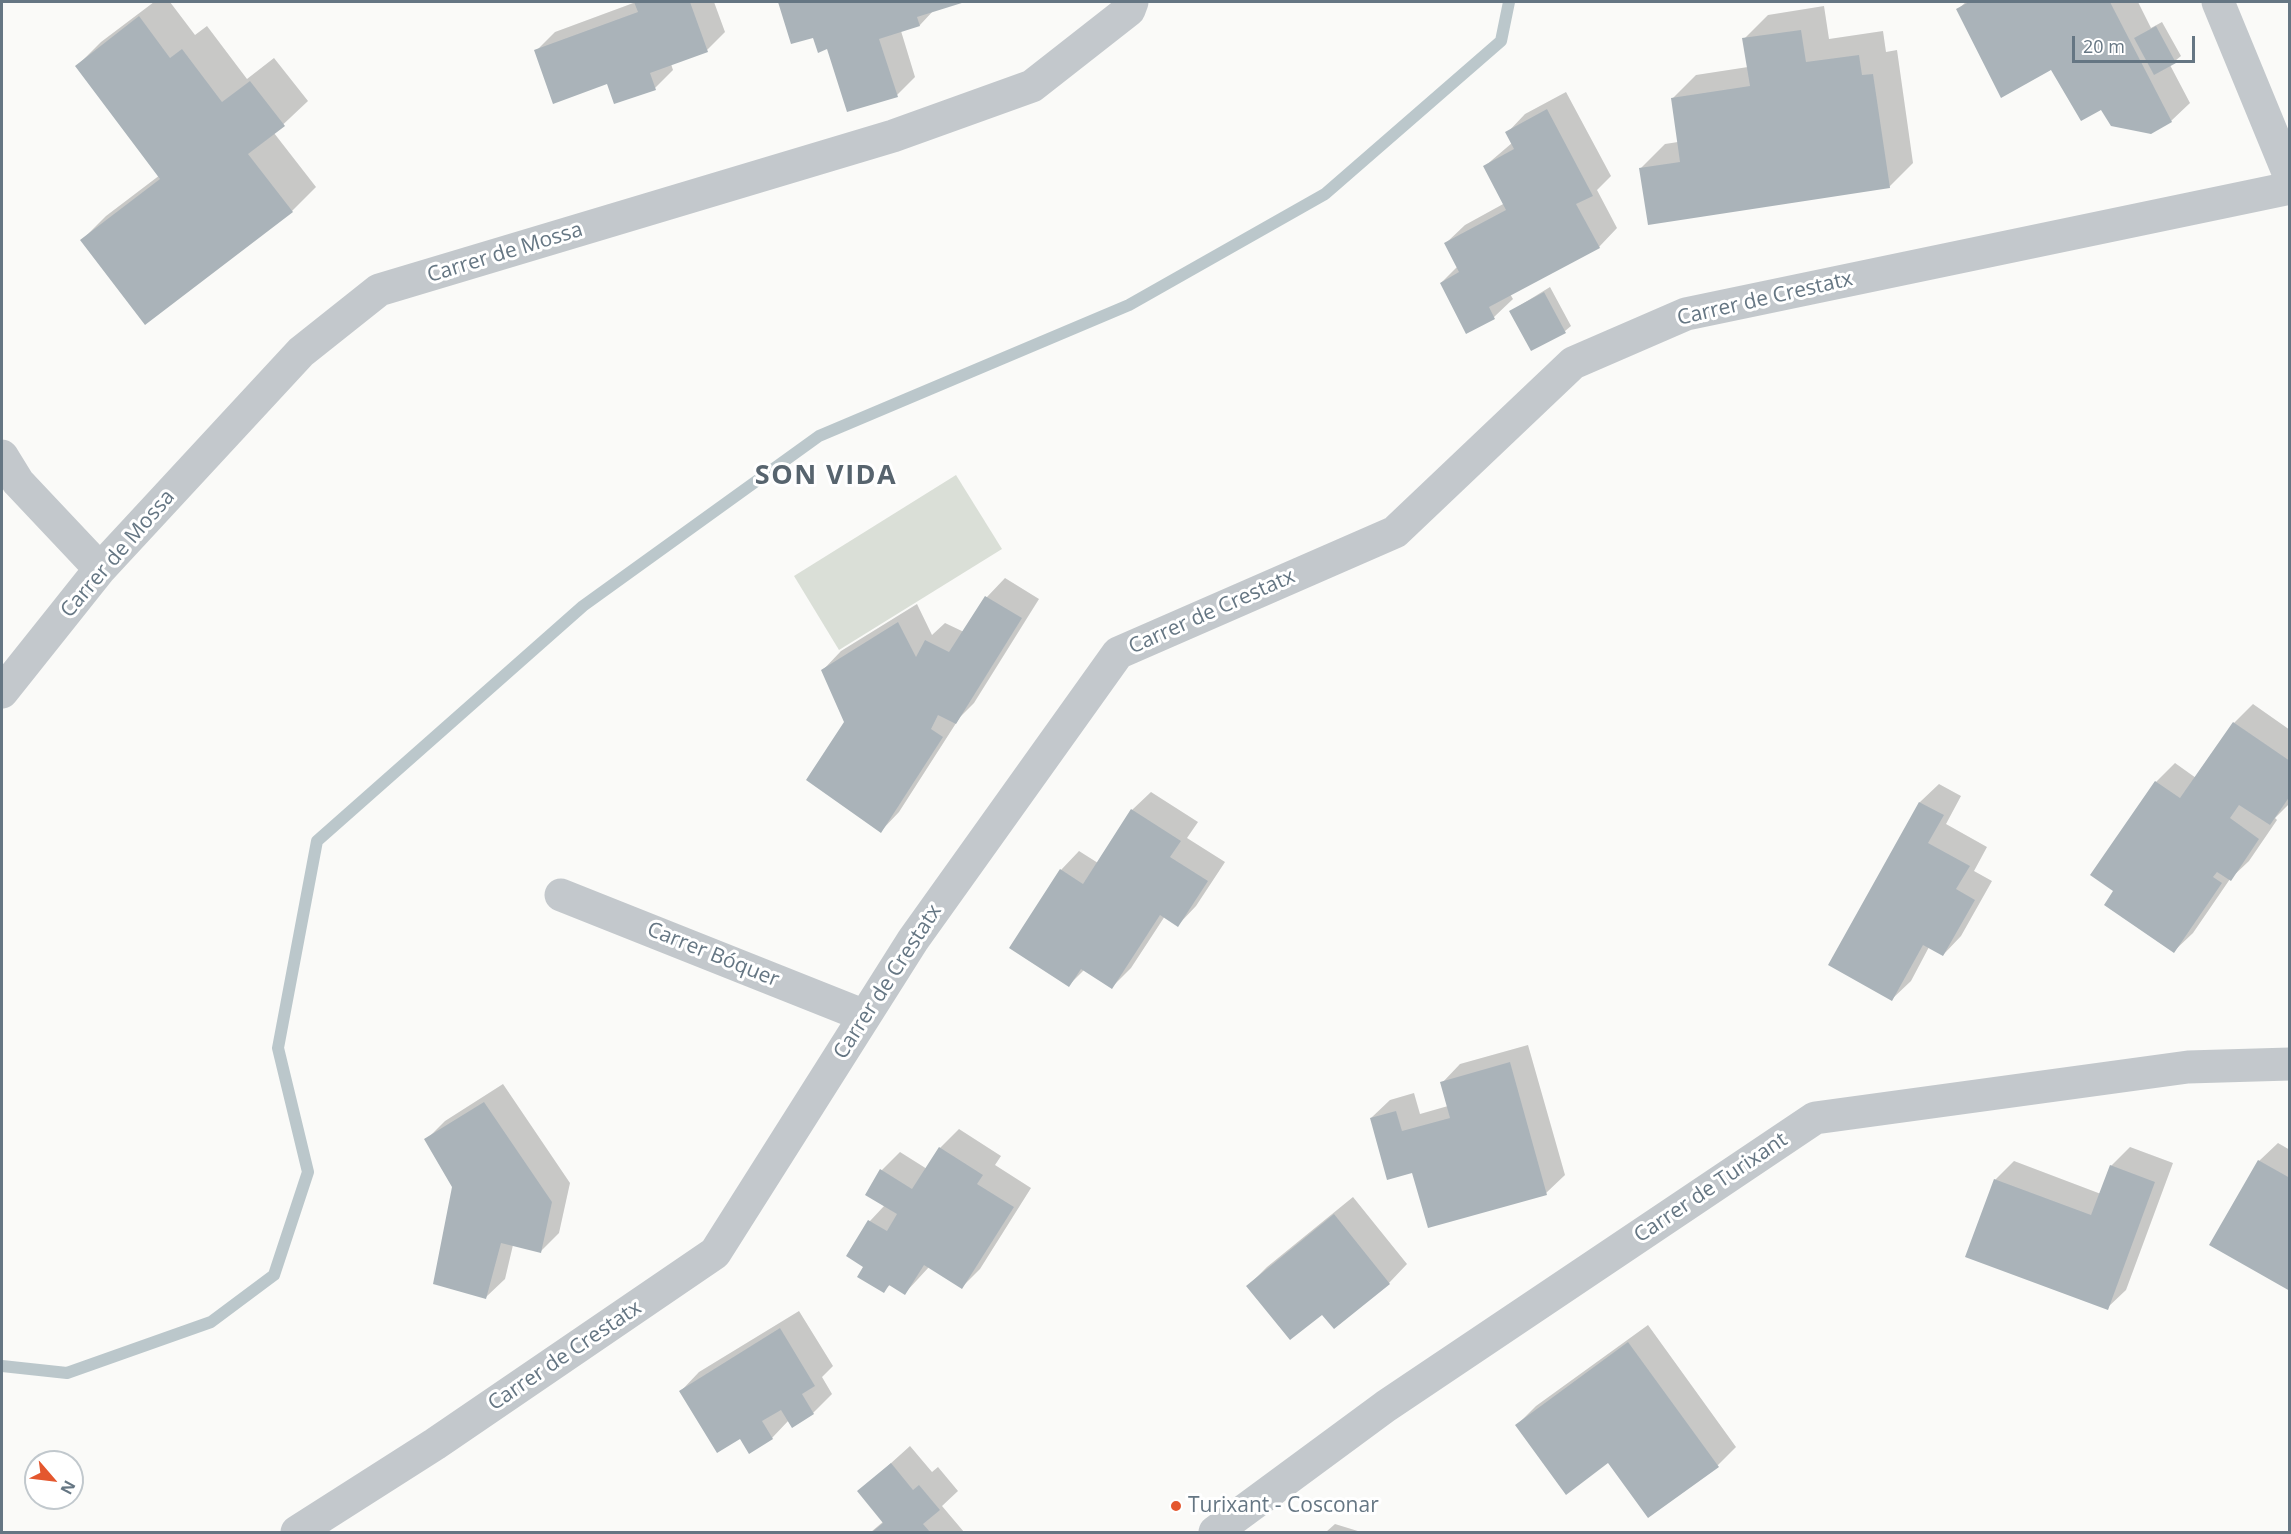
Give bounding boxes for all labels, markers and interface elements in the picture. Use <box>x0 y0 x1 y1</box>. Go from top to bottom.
scale bar <box>2075 24 2198 62</box>
text: 20 m <box>2083 34 2125 58</box>
street label: Carrer de Mossa <box>424 217 586 289</box>
street label: Carrer de Crestatx <box>1675 267 1855 331</box>
district label: SON VIDA <box>755 460 897 492</box>
street label: Carrer de Mossa <box>56 485 180 623</box>
street label: Carrer de Crestatx <box>1125 564 1299 660</box>
street label: Carrer de Crestatx <box>829 900 947 1064</box>
street label: Carrer Bóquer <box>643 917 783 993</box>
street label: Carrer de Turixant <box>1630 1127 1792 1249</box>
street label: Carrer de Crestatx <box>484 1295 646 1417</box>
north arrow <box>24 1450 84 1510</box>
text: N <box>55 1477 81 1498</box>
place label: Turixant - Cosconar <box>1188 1493 1379 1519</box>
marker: Turixant - Cosconar <box>1169 1499 1183 1513</box>

